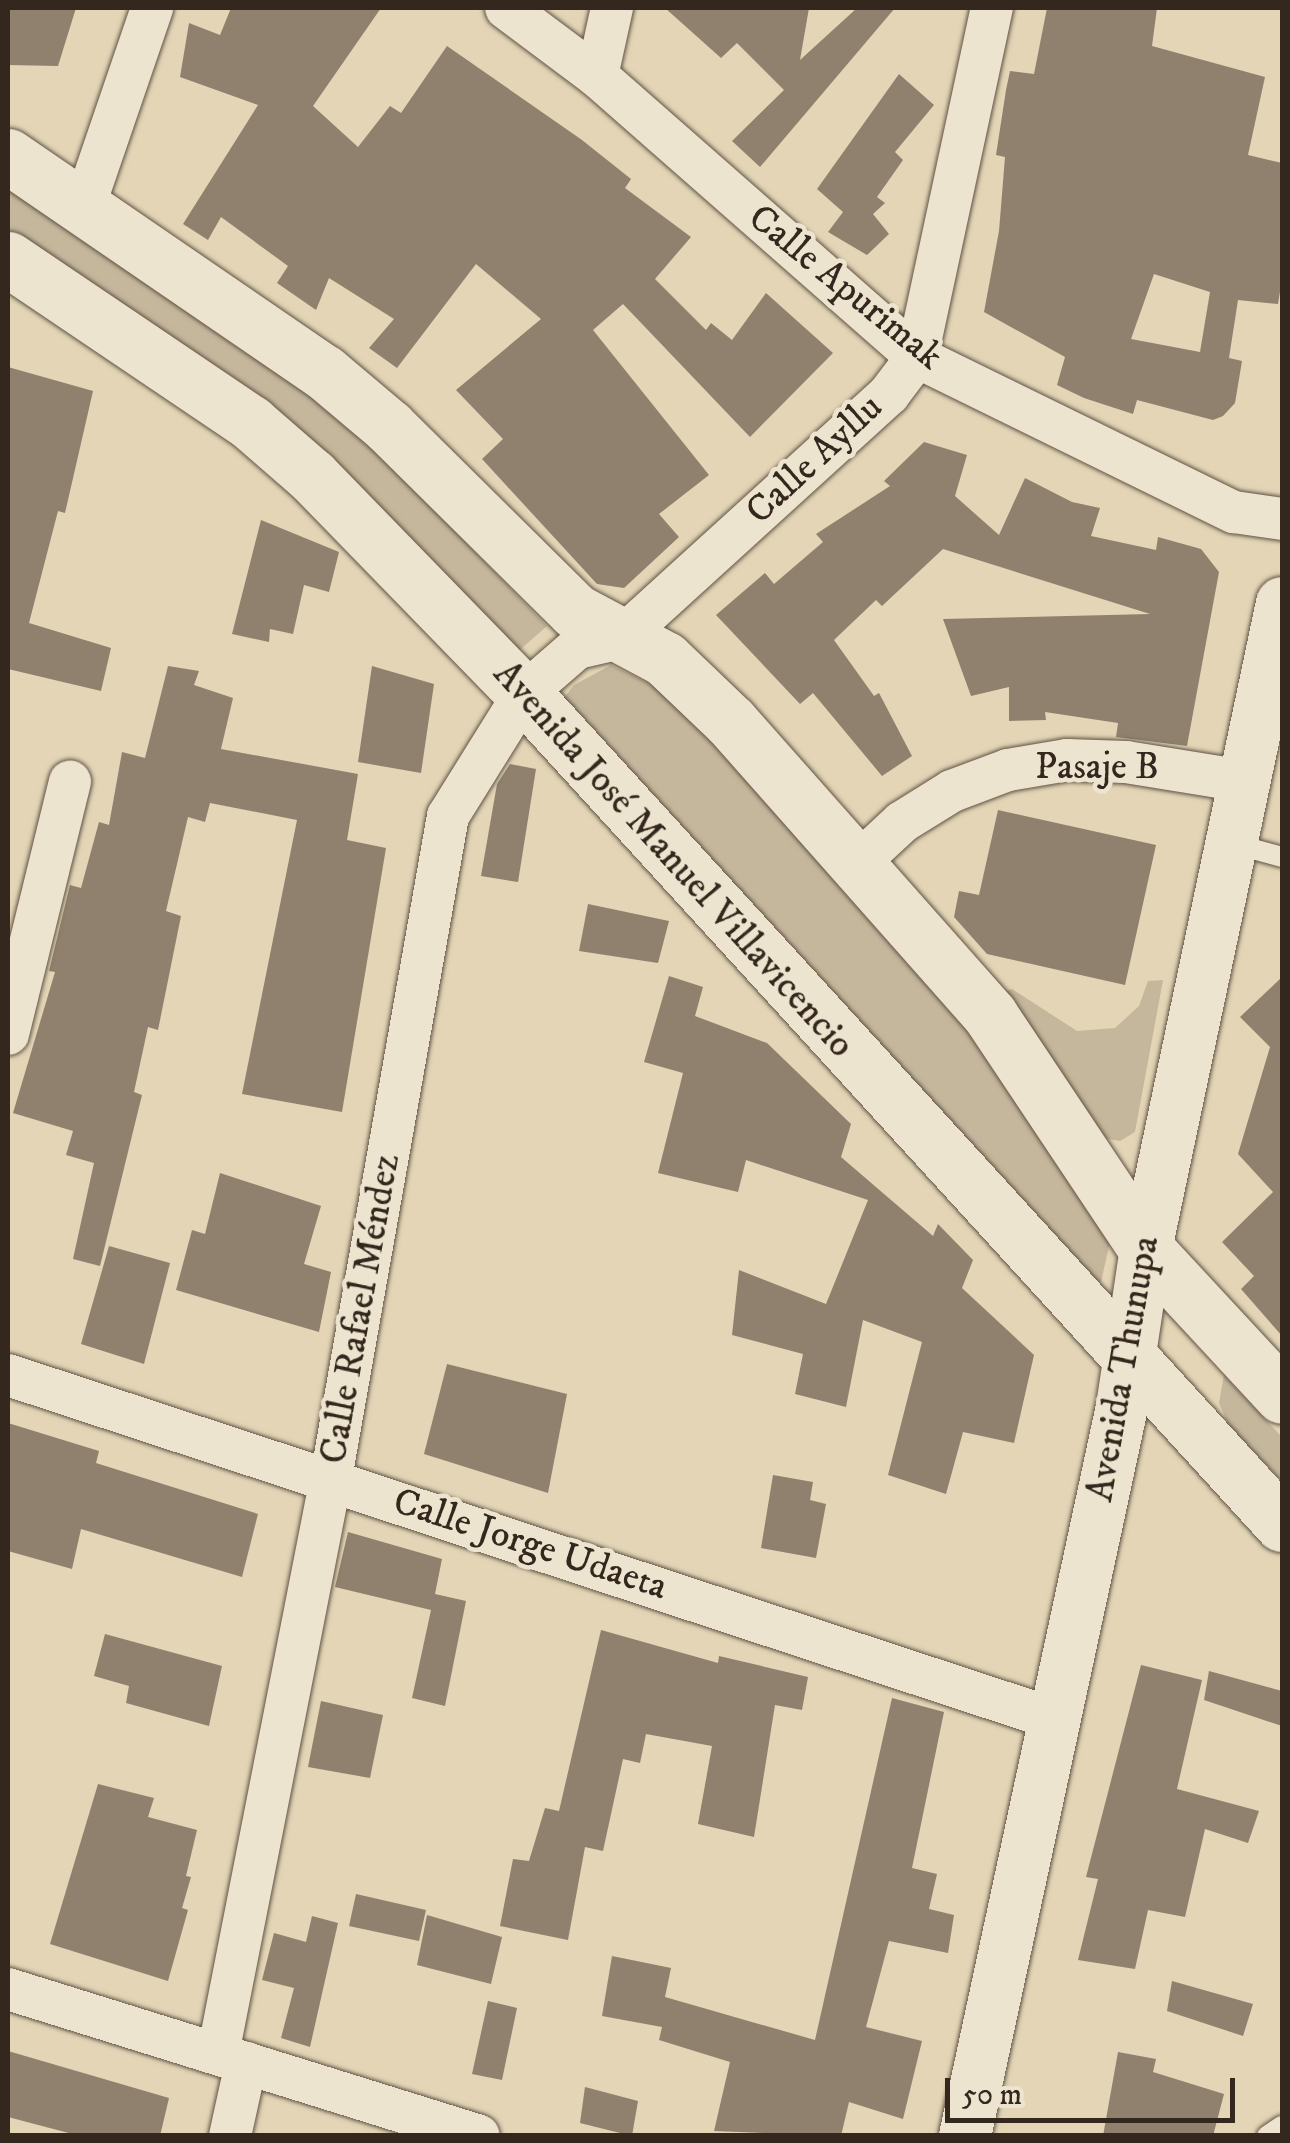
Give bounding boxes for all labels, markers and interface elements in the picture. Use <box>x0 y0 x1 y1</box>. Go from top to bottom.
street label: Calle Apurimak <box>739 196 951 380</box>
street label: Calle Ayllu <box>737 385 893 535</box>
street label: Avenida José Manuel Villavicencio <box>483 652 863 1068</box>
street label: Pasaje B <box>1035 745 1159 791</box>
street label: Calle Rafael Méndez <box>311 1151 411 1467</box>
street label: Avenida Thunupa <box>1078 1233 1170 1505</box>
street label: Calle Jorge Udaeta <box>387 1479 673 1611</box>
scale bar <box>950 2058 1240 2120</box>
text: 50 m <box>962 2077 1022 2114</box>

